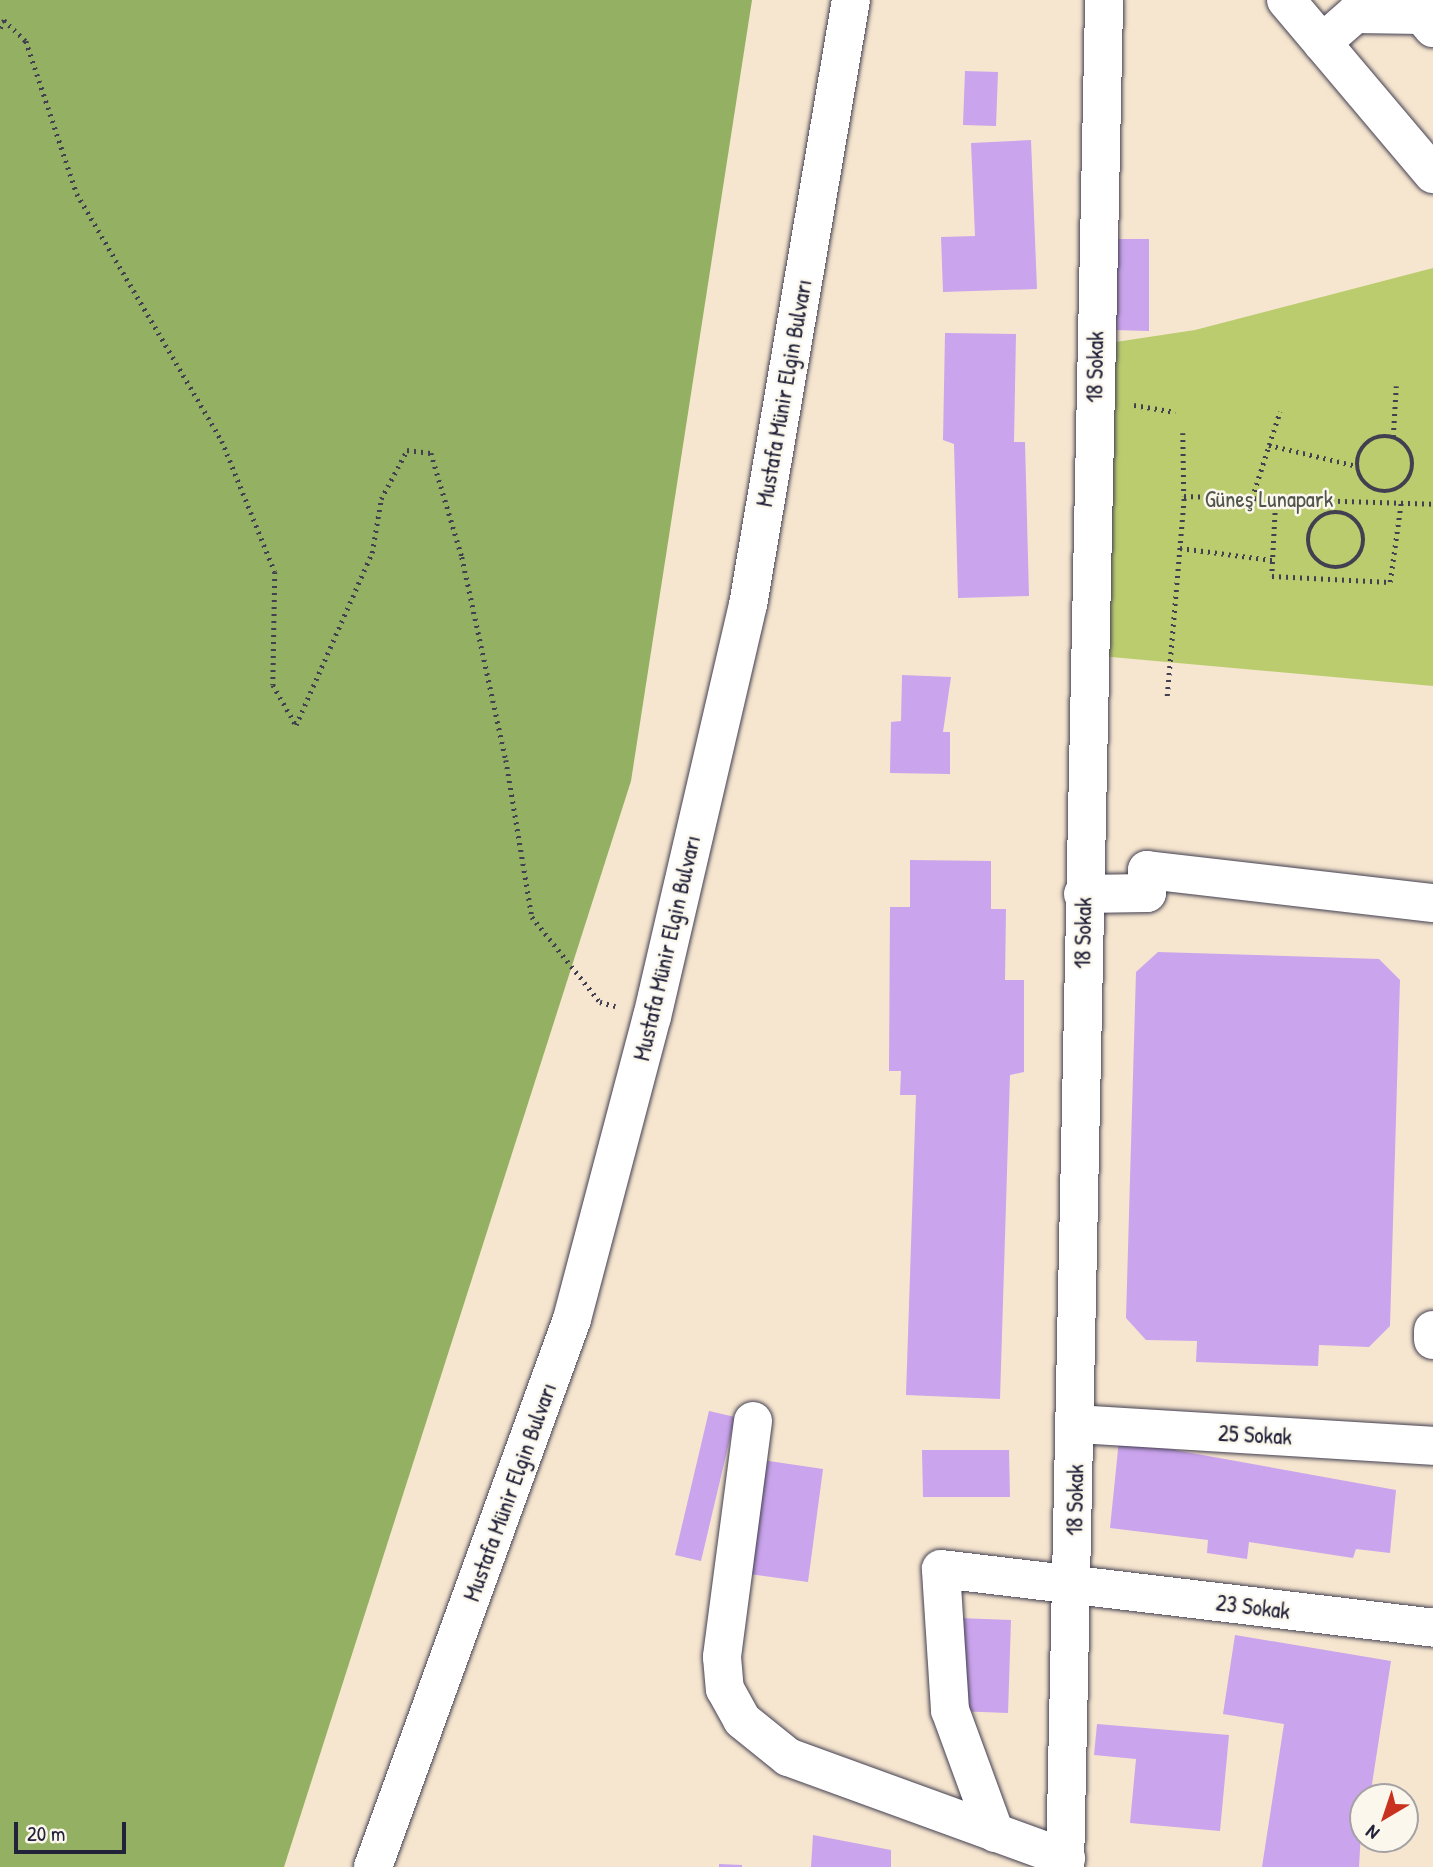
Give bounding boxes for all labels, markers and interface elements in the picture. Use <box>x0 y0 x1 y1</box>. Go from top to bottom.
street label: Mustafa Münir Elgin Bulvarı <box>750 277 818 509</box>
street label: 18 Sokak <box>1081 331 1109 403</box>
park label: Güneş Lunapark <box>1205 485 1333 513</box>
street label: Mustafa Münir Elgin Bulvarı <box>628 833 706 1063</box>
street label: 18 Sokak <box>1069 897 1097 969</box>
street label: Mustafa Münir Elgin Bulvarı <box>458 1379 562 1605</box>
street label: 25 Sokak <box>1217 1419 1293 1451</box>
street label: 18 Sokak <box>1061 1464 1089 1536</box>
street label: 23 Sokak <box>1214 1589 1292 1625</box>
north arrow <box>1349 1783 1419 1853</box>
scale bar <box>18 1808 130 1852</box>
text: 20 m <box>27 1819 65 1848</box>
text: N <box>1360 1819 1384 1846</box>

